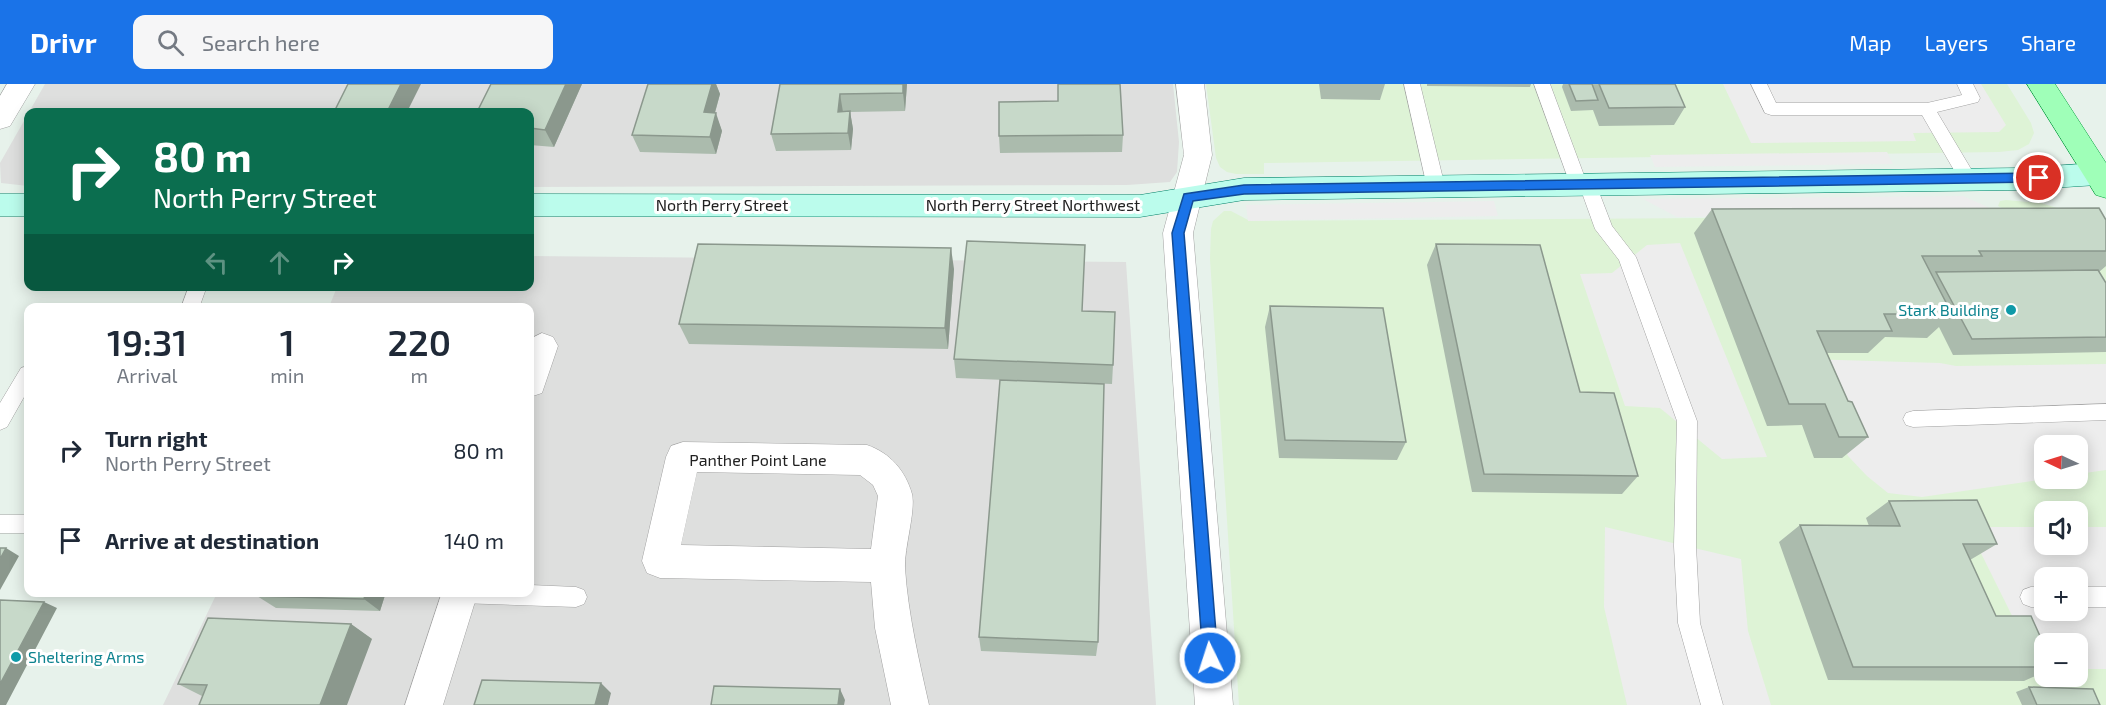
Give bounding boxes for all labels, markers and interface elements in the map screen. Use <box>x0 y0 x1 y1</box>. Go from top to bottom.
search box <box>133 15 553 69</box>
text: Drivr <box>30 25 97 59</box>
icon: search <box>154 26 187 59</box>
text: Search here <box>202 29 320 55</box>
text: Map <box>1849 30 1891 55</box>
text: Layers <box>1924 30 1988 55</box>
text: Share <box>2021 30 2076 55</box>
text: 80 m <box>153 130 252 180</box>
icon: right <box>54 132 132 210</box>
pin <box>2013 152 2064 203</box>
icon: arrive <box>2022 161 2055 194</box>
text: North Perry Street <box>153 181 377 213</box>
street label: North Perry Street <box>656 195 788 214</box>
street label: North Perry Street Northwest <box>926 195 1140 214</box>
icon: left <box>200 246 233 279</box>
icon: ahead <box>263 246 296 279</box>
icon: right <box>326 246 359 279</box>
place label: Stark Building <box>1898 300 1999 319</box>
marker: Stark Building <box>2004 303 2018 317</box>
text: 19:31 <box>107 320 187 363</box>
text: 1 <box>280 320 295 363</box>
text: 220 <box>387 320 451 363</box>
text: Arrival <box>117 363 178 387</box>
text: min <box>270 363 304 387</box>
text: m <box>410 363 428 387</box>
text: Turn right <box>105 425 207 451</box>
icon: right <box>54 434 87 467</box>
north arrow <box>2034 435 2088 489</box>
map controls <box>2034 435 2088 687</box>
text: 80 m <box>453 437 504 463</box>
street label: Panther Point Lane <box>689 450 827 469</box>
text: North Perry Street <box>105 451 271 475</box>
button: sound <box>2034 501 2088 555</box>
icon: arrive <box>54 524 87 557</box>
text: Arrive at destination <box>105 527 319 553</box>
text: 140 m <box>444 527 504 553</box>
button: + <box>2034 567 2088 621</box>
position arrow <box>1178 626 1242 690</box>
button: − <box>2034 633 2088 687</box>
place label: Sheltering Arms <box>28 647 145 666</box>
marker: Sheltering Arms <box>9 650 23 664</box>

